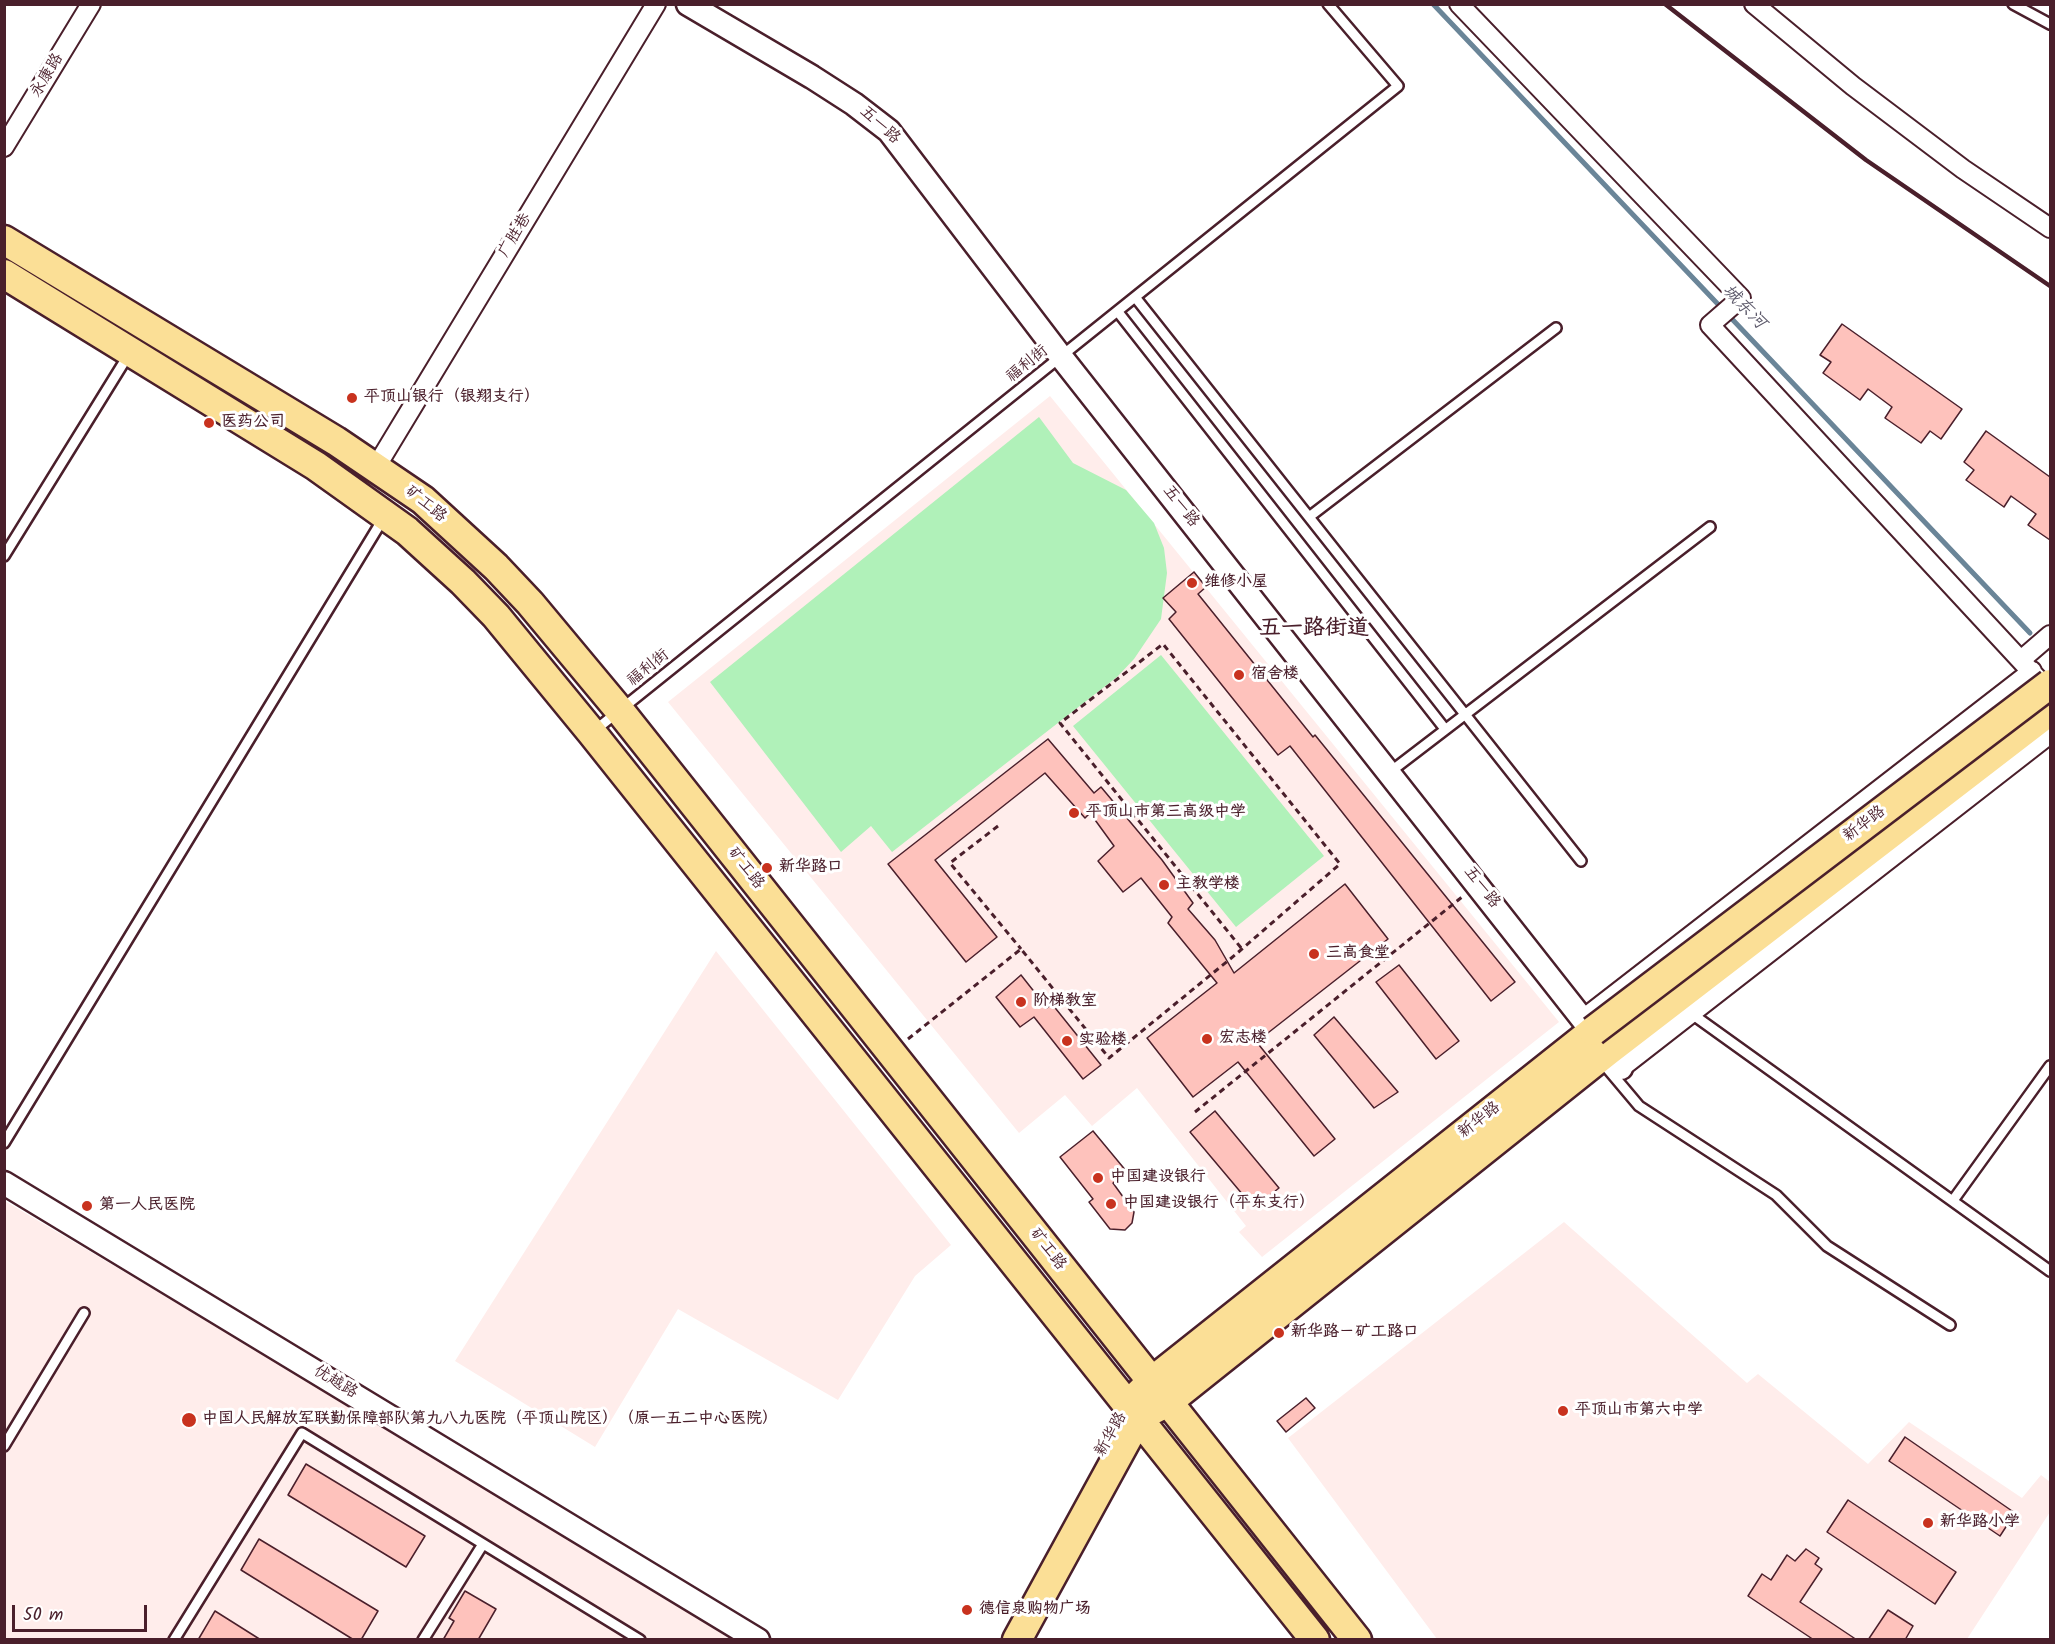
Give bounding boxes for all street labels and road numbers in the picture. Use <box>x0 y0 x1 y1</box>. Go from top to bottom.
street label: 永康路 <box>27 50 69 102</box>
street label: 五一路 <box>855 103 903 149</box>
street label: 广胜巷 <box>495 210 537 262</box>
street label: 福利街 <box>1003 342 1053 388</box>
street label: 矿工路 <box>400 482 450 528</box>
street label: 五一路 <box>1158 482 1202 532</box>
street label: 福利街 <box>624 646 674 692</box>
street label: 新华路 <box>1840 803 1890 847</box>
street label: 矿工路 <box>723 844 767 894</box>
street label: 五一路 <box>1459 863 1503 913</box>
street label: 新华路 <box>1455 1099 1505 1143</box>
street label: 矿工路 <box>1025 1225 1069 1275</box>
street label: 优越路 <box>309 1362 361 1404</box>
street label: 新华路 <box>1092 1409 1132 1461</box>

